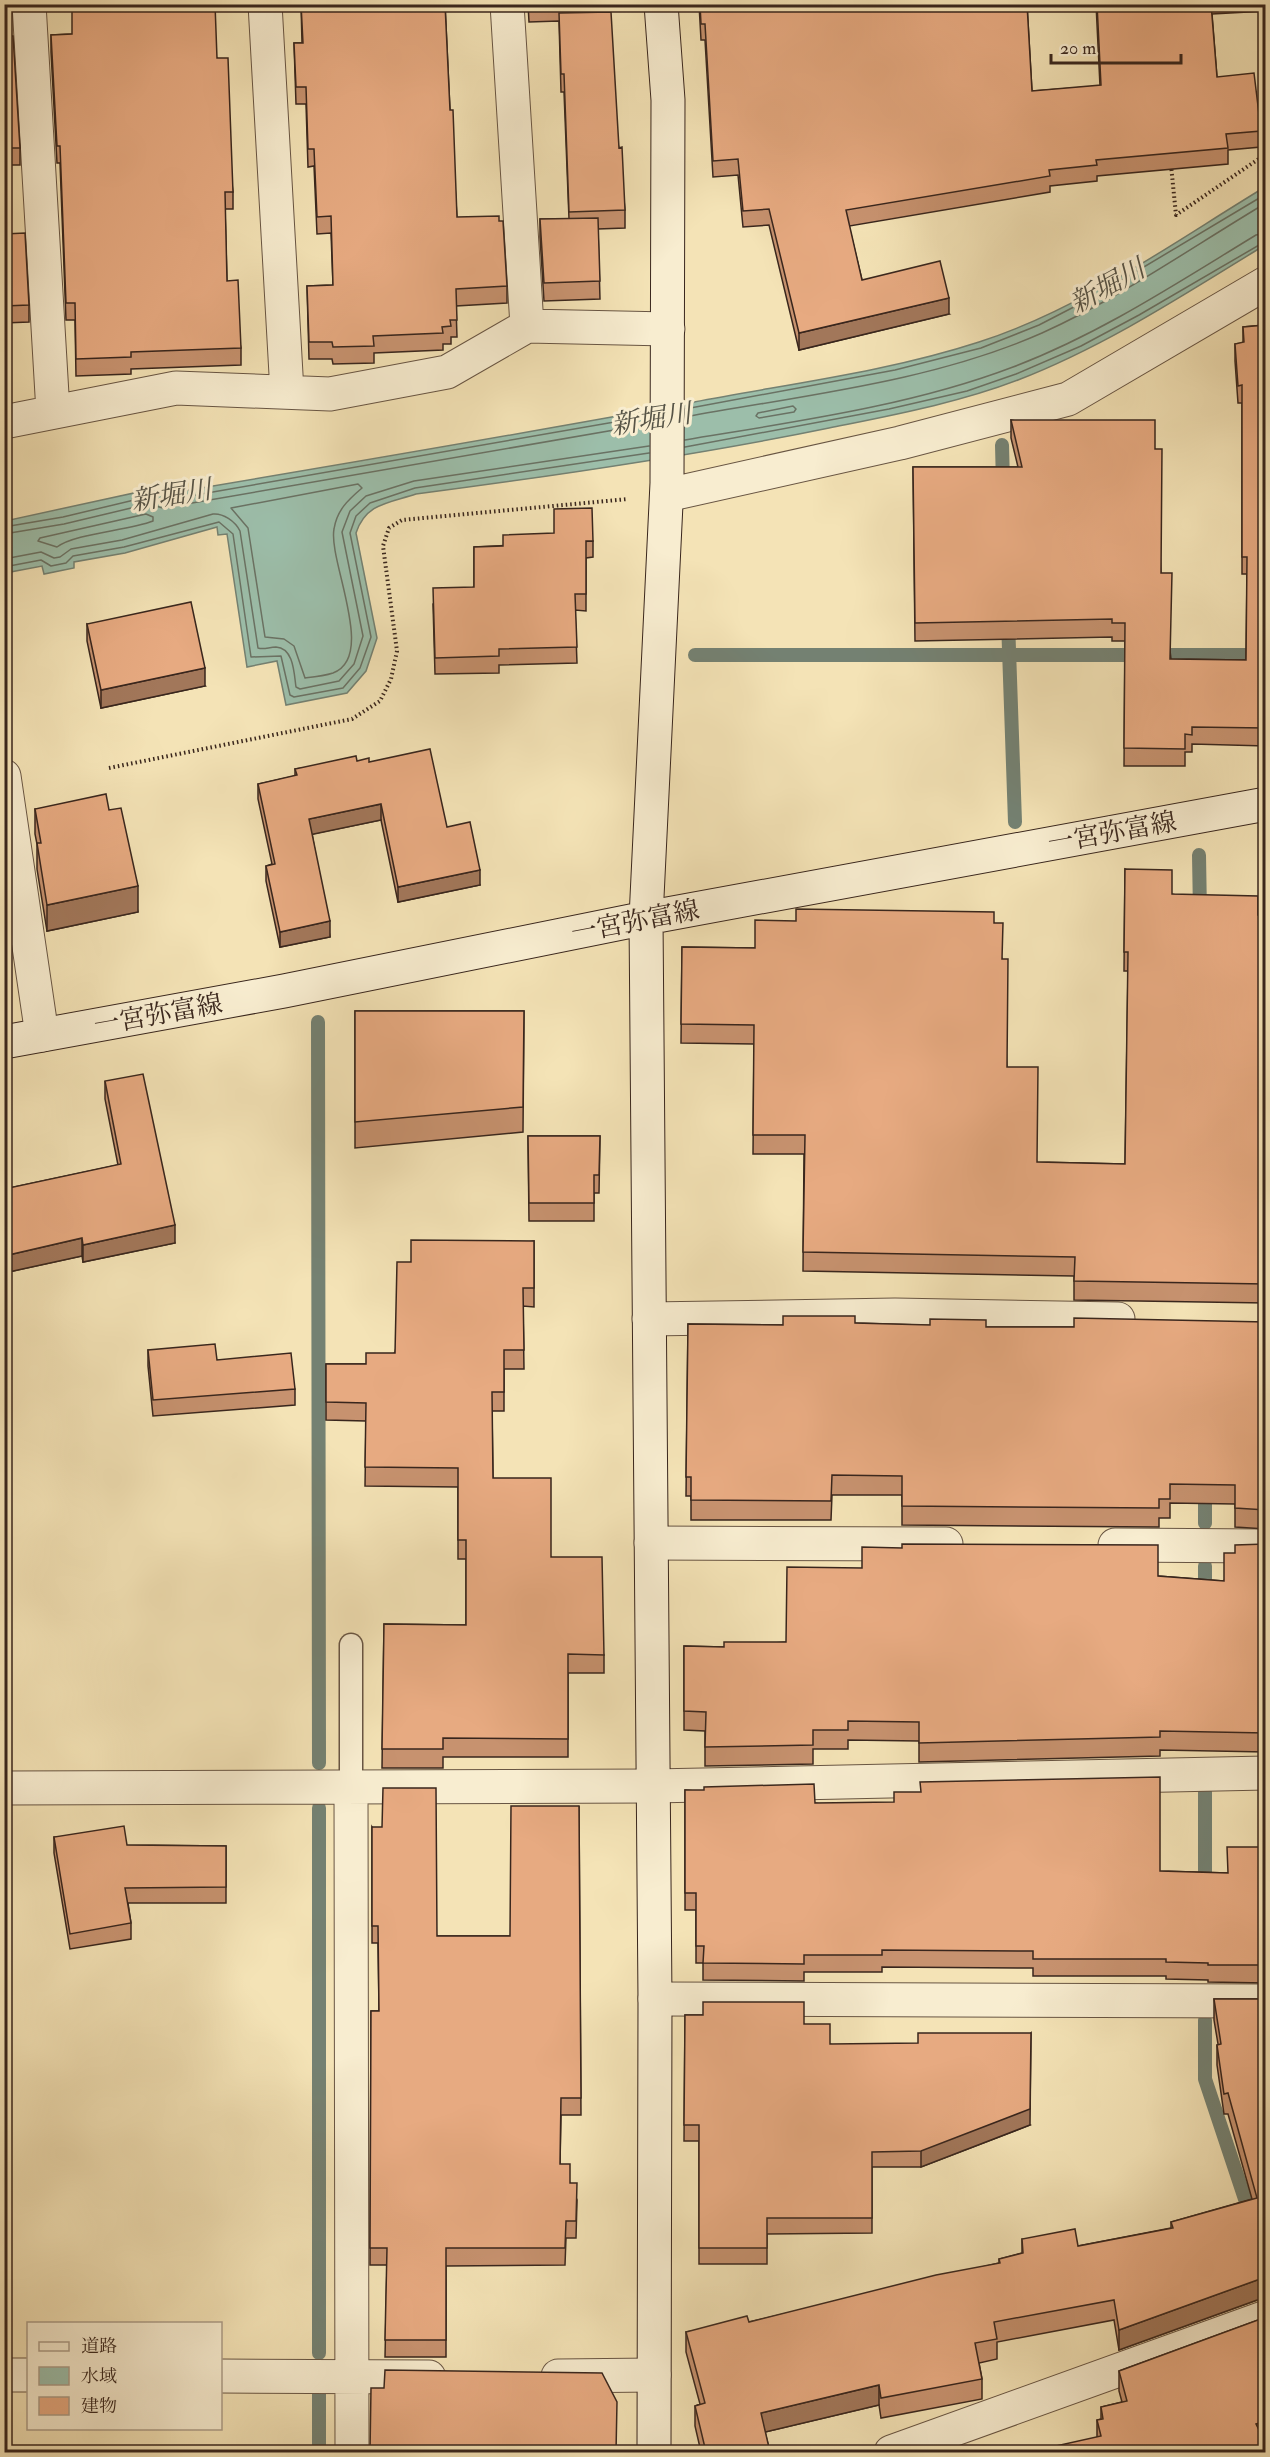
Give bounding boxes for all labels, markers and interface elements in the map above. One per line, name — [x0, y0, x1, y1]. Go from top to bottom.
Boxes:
scale bar — [1051, 27, 1182, 65]
text: 20 m — [1060, 37, 1096, 60]
water label: 新堀川 — [1064, 251, 1153, 321]
water label: 新堀川 — [608, 396, 697, 442]
water label: 新堀川 — [128, 472, 217, 518]
street label: 一宮弥富線 — [1045, 806, 1179, 860]
street label: 一宮弥富線 — [568, 894, 702, 950]
street label: 一宮弥富線 — [91, 988, 225, 1042]
legend — [27, 2322, 222, 2430]
text: 道路 — [81, 2335, 117, 2358]
text: 水域 — [81, 2365, 117, 2388]
text: 建物 — [81, 2395, 117, 2418]

